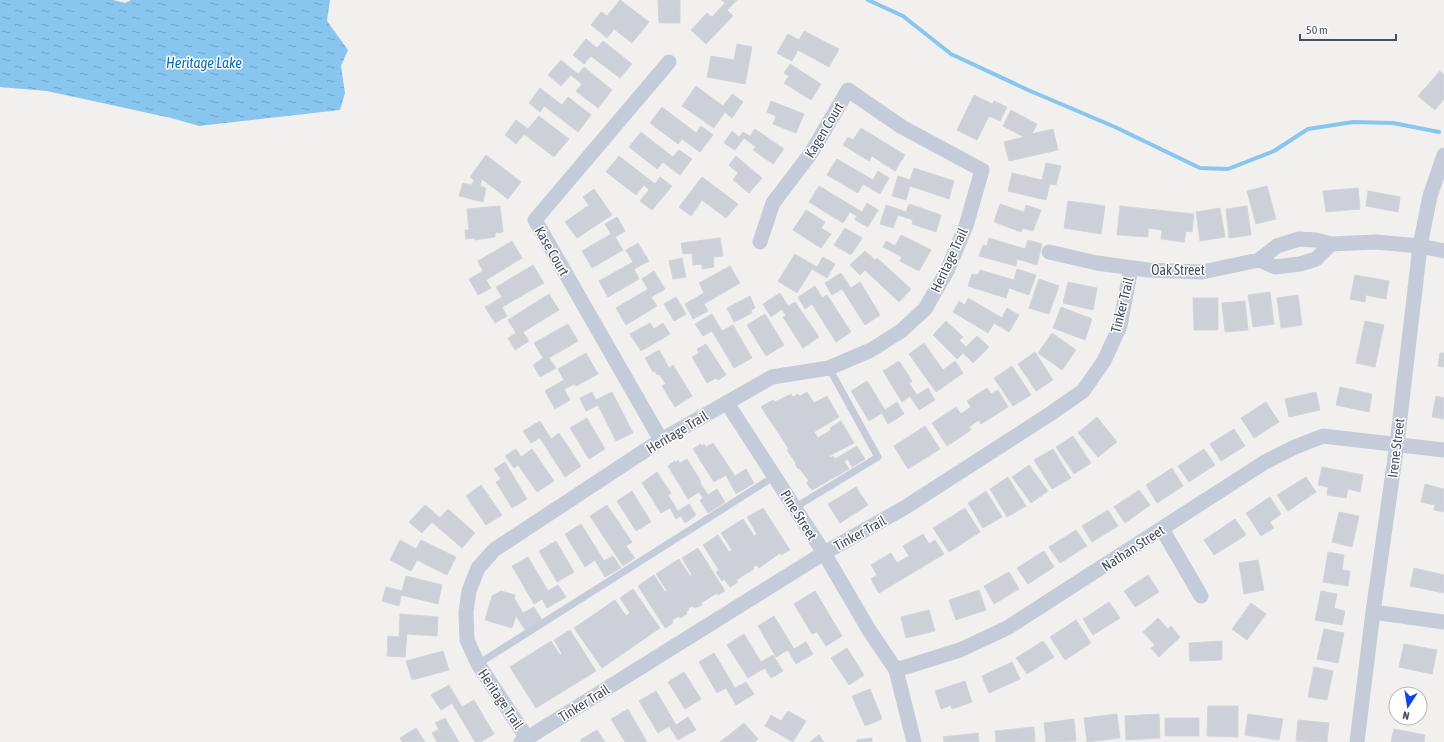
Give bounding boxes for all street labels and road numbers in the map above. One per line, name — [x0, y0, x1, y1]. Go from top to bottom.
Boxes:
street label: Kagen Court — [801, 99, 847, 161]
street label: Kase Court — [532, 224, 572, 278]
street label: Heritage Trail — [927, 225, 971, 295]
street label: Oak Street — [1151, 262, 1205, 278]
street label: Tinker Trail — [1107, 275, 1137, 334]
street label: Heritage Trail — [643, 407, 711, 457]
street label: Irene Street — [1384, 417, 1408, 479]
street label: Pine Street — [777, 487, 821, 543]
street label: Tinker Trail — [831, 512, 889, 554]
street label: Nathan Street — [1099, 522, 1167, 574]
street label: Heritage Trail — [475, 666, 527, 732]
street label: Tinker Trail — [556, 681, 613, 725]

